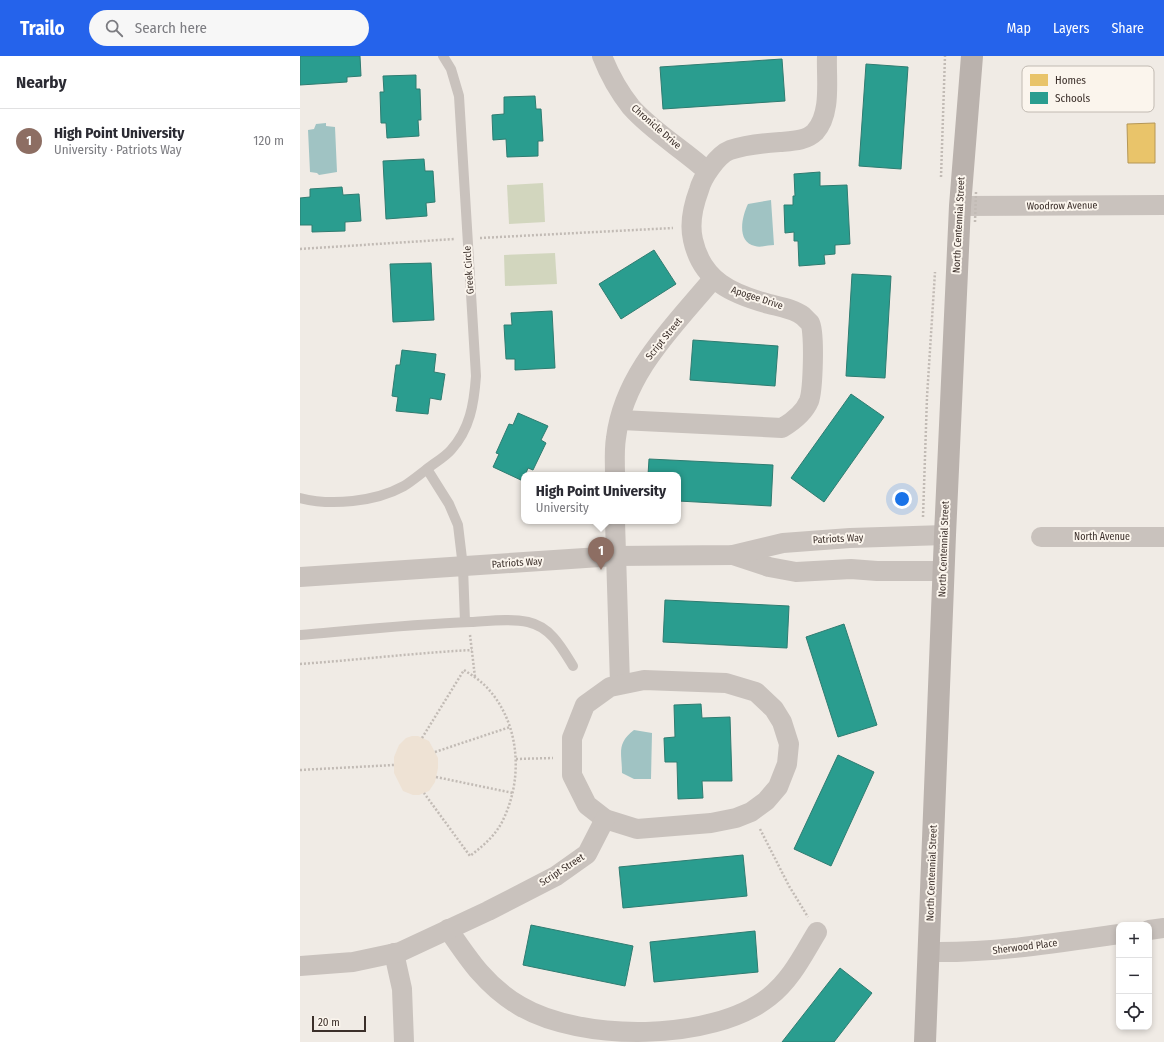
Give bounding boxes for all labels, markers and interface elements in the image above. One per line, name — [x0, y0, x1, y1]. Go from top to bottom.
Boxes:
search box — [89, 10, 369, 46]
text: Trailo — [20, 17, 65, 40]
icon: search — [103, 17, 125, 39]
text: Search here — [135, 19, 207, 37]
text: Map — [1007, 20, 1031, 37]
text: Layers — [1053, 20, 1089, 37]
text: Share — [1111, 20, 1144, 37]
legend — [1022, 66, 1154, 112]
text: Nearby — [16, 72, 67, 93]
text: Homes — [1055, 74, 1086, 87]
text: Schools — [1055, 92, 1090, 105]
street label: Chronicle Drive — [629, 102, 683, 152]
text: High Point University — [54, 124, 184, 142]
text: 1 — [26, 133, 32, 148]
text: 120 m — [253, 133, 284, 148]
text: University · Patriots Way — [54, 142, 182, 157]
street label: North Centennial Street — [950, 176, 968, 273]
street label: Woodrow Avenue — [1027, 199, 1097, 213]
street label: Greek Circle — [461, 245, 477, 295]
street label: Apogee Drive — [730, 284, 784, 312]
street label: Script Street — [643, 315, 685, 363]
popup — [521, 472, 681, 524]
text: High Point University — [536, 482, 666, 500]
your location — [892, 489, 912, 509]
text: University — [536, 500, 589, 515]
street label: North Centennial Street — [936, 500, 952, 597]
street label: North Avenue — [1074, 531, 1130, 543]
street label: Patriots Way — [812, 532, 864, 546]
pin: 1 — [588, 537, 614, 570]
street label: Patriots Way — [491, 555, 543, 571]
street label: North Centennial Street — [924, 824, 940, 921]
street label: Script Street — [537, 851, 587, 889]
map controls — [1116, 922, 1152, 1030]
button: + — [1116, 922, 1152, 958]
street label: Sherwood Place — [992, 937, 1058, 957]
button: − — [1116, 958, 1152, 994]
button: locate — [1116, 994, 1152, 1030]
scale bar — [312, 1014, 366, 1033]
text: 20 m — [318, 1016, 340, 1029]

